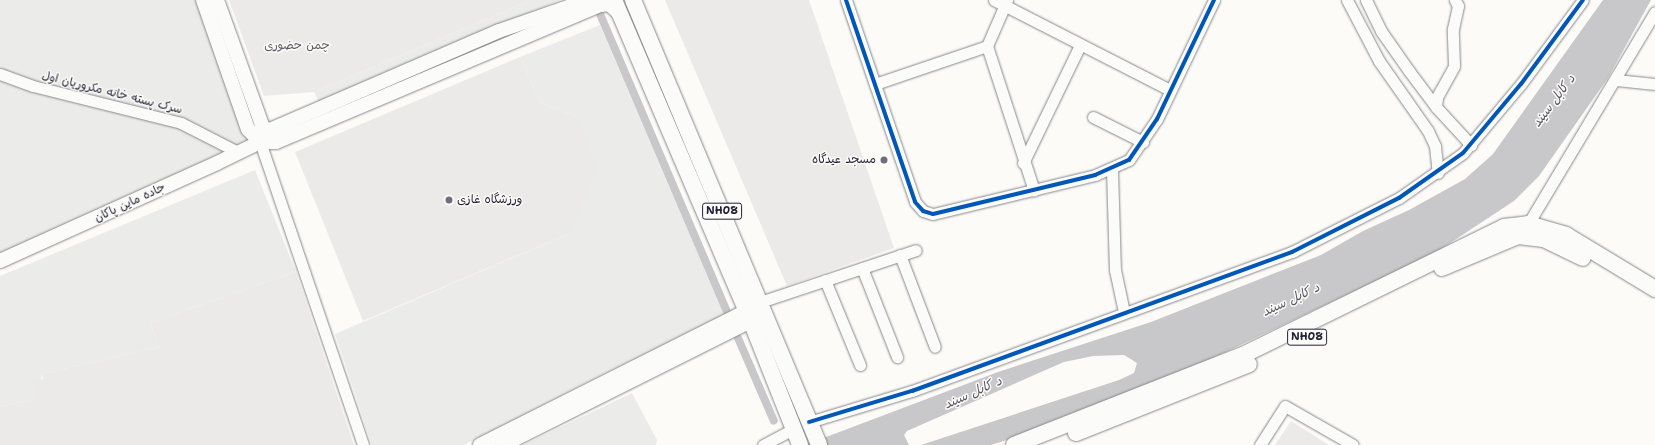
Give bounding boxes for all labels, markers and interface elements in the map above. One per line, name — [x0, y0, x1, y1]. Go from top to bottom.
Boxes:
park label: چمن حضوری — [264, 39, 330, 53]
street label: سرک پسته خانه مکروریان اول — [40, 69, 184, 117]
water label: د کابل سيند — [1529, 72, 1579, 130]
place label: مسجد عیدگاه — [812, 153, 876, 167]
marker: مسجد عیدگاه — [879, 155, 889, 165]
street label: جاده ماین پاکان — [92, 180, 168, 226]
place label: ورزشگاه غازی — [457, 193, 522, 207]
marker: ورزشگاه غازی — [444, 195, 454, 205]
road number: NH08 — [702, 202, 742, 220]
water label: د کابل سيند — [1260, 280, 1322, 320]
road number: NH08 — [1287, 328, 1327, 346]
water label: د کابل سيند — [942, 373, 1004, 413]

